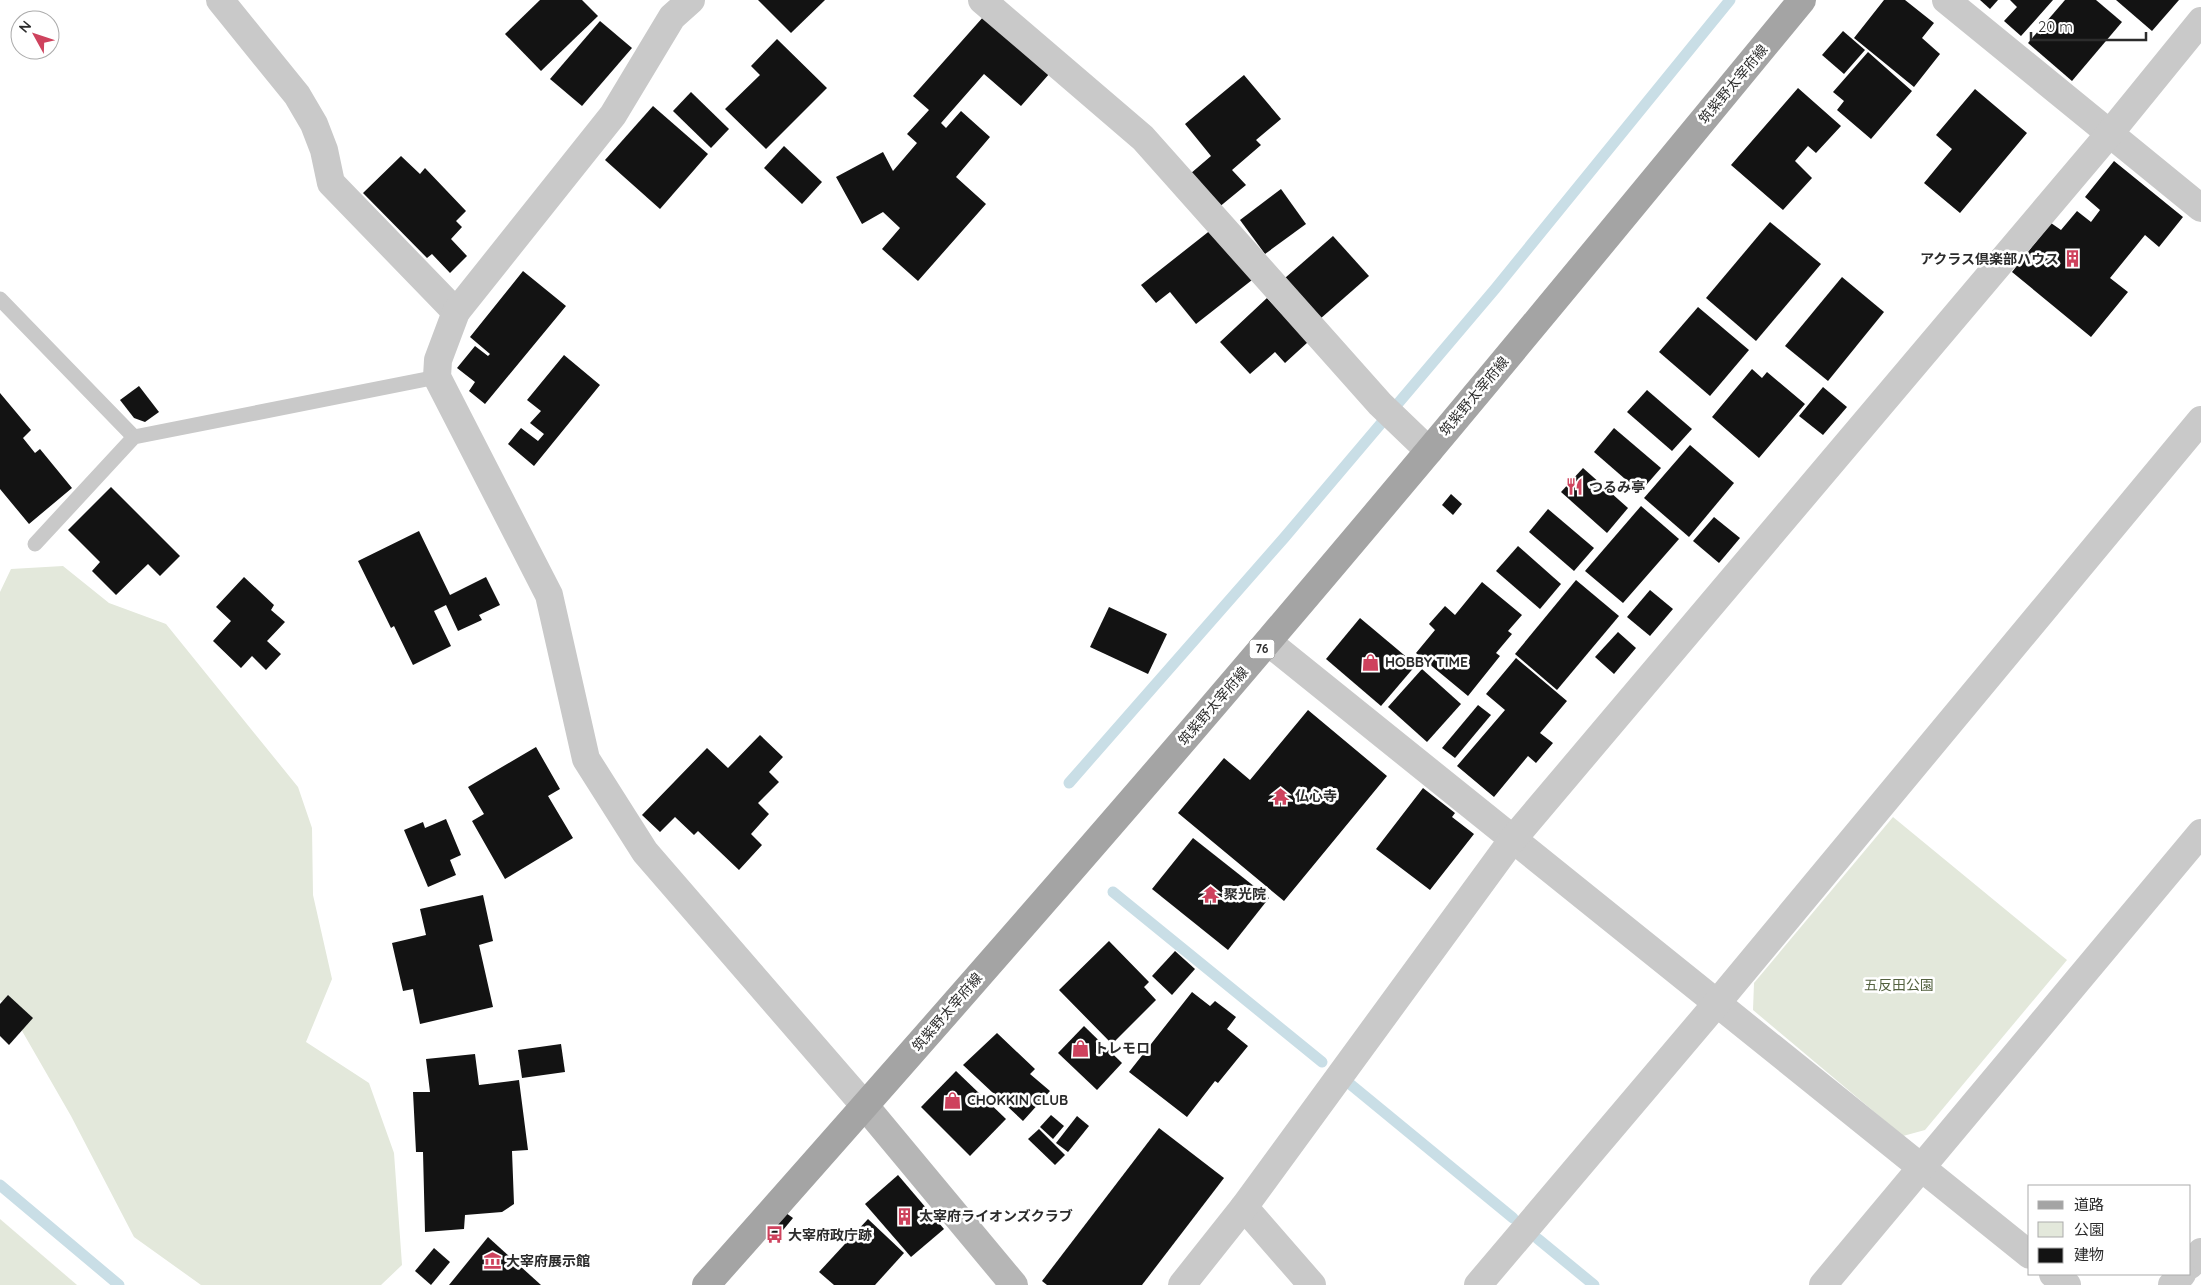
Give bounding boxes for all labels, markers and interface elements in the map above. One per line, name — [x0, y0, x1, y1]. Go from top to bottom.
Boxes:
north arrow — [10, 10, 60, 60]
scale bar — [2031, 10, 2146, 42]
text: N — [15, 17, 35, 36]
text: 20 m — [2038, 17, 2073, 36]
street label: 筑紫野太宰府線 — [1695, 41, 1771, 127]
building icon: アクラス倶楽部ハウス — [2063, 249, 2083, 269]
place label: アクラス倶楽部ハウス — [1920, 250, 2059, 268]
street label: 筑紫野太宰府線 — [1436, 353, 1512, 439]
restaurant icon: つるみ亭 — [1565, 477, 1585, 497]
place label: つるみ亭 — [1589, 478, 1645, 496]
road number: 76 — [1250, 640, 1274, 659]
shop icon: HOBBY TIME — [1361, 652, 1381, 672]
place label: HOBBY TIME — [1385, 653, 1468, 671]
street label: 筑紫野太宰府線 — [1174, 663, 1252, 749]
temple icon: 仏心寺 — [1271, 786, 1291, 806]
place label: 仏心寺 — [1295, 787, 1337, 805]
temple icon: 聚光院 — [1200, 884, 1220, 904]
place label: 聚光院 — [1224, 885, 1266, 903]
street label: 筑紫野太宰府線 — [908, 969, 986, 1055]
park label: 五反田公園 — [1864, 976, 1934, 994]
shop icon: トレモロ — [1070, 1038, 1090, 1058]
place label: トレモロ — [1094, 1039, 1150, 1057]
shop icon: CHOKKIN CLUB — [943, 1090, 963, 1110]
place label: CHOKKIN CLUB — [967, 1091, 1068, 1109]
legend — [2028, 1185, 2191, 1275]
text: 道路 — [2074, 1195, 2104, 1214]
building icon: 太宰府ライオンズクラブ — [895, 1206, 915, 1226]
place label: 太宰府ライオンズクラブ — [919, 1207, 1073, 1225]
text: 公園 — [2074, 1220, 2104, 1239]
bus stop icon: 大宰府政庁跡 — [764, 1225, 784, 1245]
place label: 大宰府政庁跡 — [788, 1226, 872, 1244]
text: 建物 — [2074, 1245, 2104, 1264]
museum icon: 大宰府展示館 — [482, 1251, 502, 1271]
place label: 大宰府展示館 — [506, 1252, 590, 1270]

